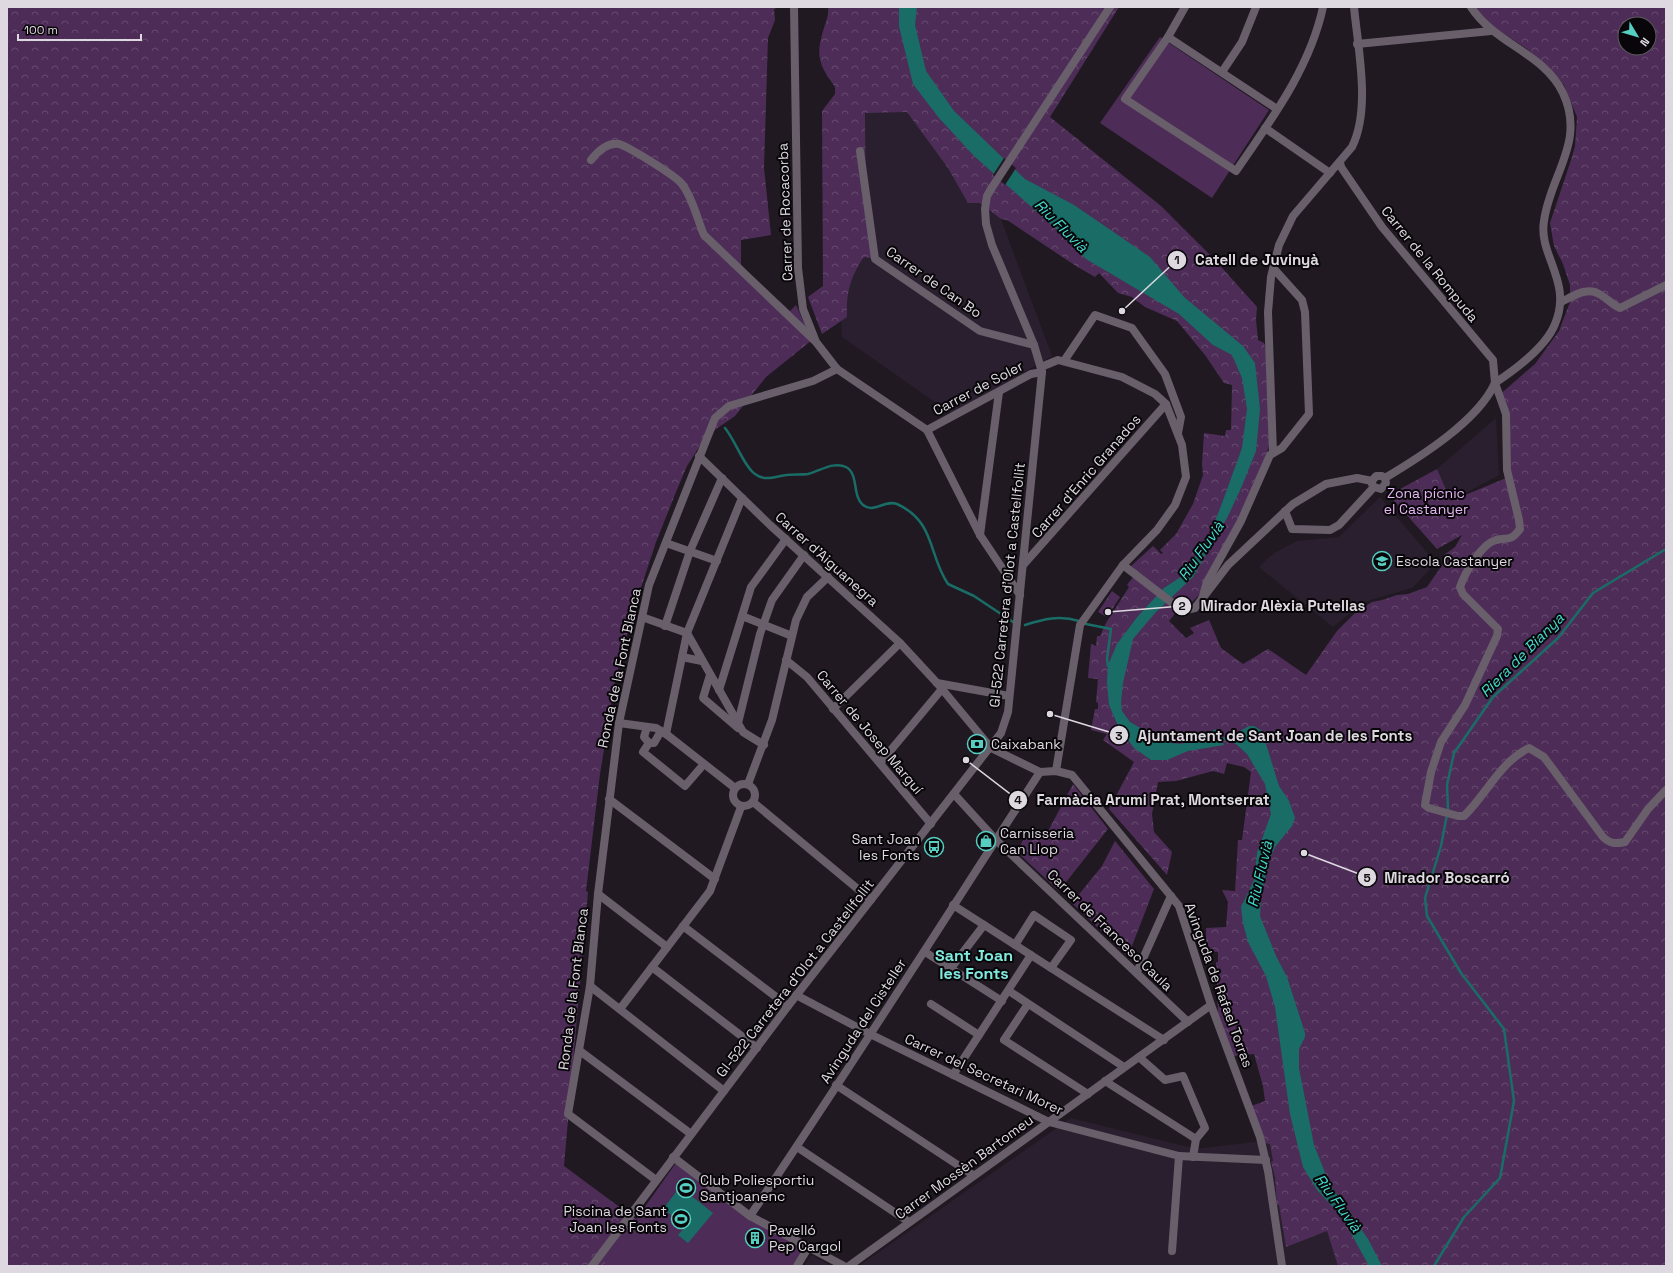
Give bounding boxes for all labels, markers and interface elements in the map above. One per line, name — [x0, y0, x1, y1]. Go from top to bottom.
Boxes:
scale bar — [18, 16, 141, 42]
north arrow — [1617, 16, 1657, 56]
text: 100 m — [24, 22, 58, 38]
text: N — [1637, 35, 1653, 49]
street label: Carrer de Rocacorba — [774, 142, 796, 282]
water label: Riu Fluvià — [1031, 195, 1092, 256]
street label: Carrer de la Rompuda — [1377, 202, 1483, 326]
street label: Carrer de Can Bo — [883, 242, 985, 322]
callout: Catell de Juvinyà — [1167, 246, 1327, 273]
text: Catell de Juvinyà — [1195, 250, 1319, 269]
text: 1 — [1174, 252, 1180, 268]
street label: Carrer de Soler — [930, 357, 1026, 419]
street label: Carrer d'Enric Granados — [1027, 410, 1145, 542]
street label: GI-522 Carretera d'Olot a Castellfollit — [985, 462, 1029, 708]
park label: Zona pícnic el Castanyer — [1384, 484, 1468, 518]
street label: Carrer d'Aiguanegra — [772, 508, 882, 610]
water label: Riu Fluvià — [1173, 517, 1228, 584]
school or university icon: Escola Castanyer — [1371, 550, 1393, 572]
place label: Escola Castanyer — [1396, 552, 1513, 570]
street label: Ronda de la Font Blanca — [593, 586, 645, 750]
callout: Mirador Alèxia Putellas — [1172, 593, 1373, 620]
text: Mirador Alèxia Putellas — [1201, 596, 1366, 615]
text: 2 — [1178, 598, 1186, 614]
water label: Riera de Bianya — [1476, 608, 1568, 701]
street label: Carrer de Josep Marguí — [813, 666, 928, 798]
callout: Ajuntament de Sant Joan de les Fonts — [1109, 722, 1420, 749]
text: Ajuntament de Sant Joan de les Fonts — [1138, 726, 1412, 745]
text: 3 — [1115, 728, 1123, 744]
bank icon: Caixabank — [966, 733, 988, 755]
place label: Caixabank — [991, 735, 1061, 753]
callout: Farmàcia Arumi Prat, Montserrat — [1008, 786, 1277, 813]
text: Farmàcia Arumi Prat, Montserrat — [1036, 790, 1270, 809]
text: 4 — [1014, 792, 1022, 808]
place label: Carnisseria Can Llop — [1000, 824, 1074, 858]
place label: Sant Joan les Fonts — [852, 830, 920, 864]
shop icon: Carnisseria Can Llop — [975, 830, 997, 852]
bus stop icon: Sant Joan les Fonts — [923, 836, 945, 858]
water label: Riu Fluvià — [1243, 838, 1276, 909]
callout: Mirador Boscarró — [1357, 864, 1518, 891]
street label: Carrer de Francesc Caula — [1043, 865, 1177, 995]
text: Mirador Boscarró — [1384, 868, 1510, 887]
text: 5 — [1363, 870, 1371, 886]
street label: GI-522 Carretera d'Olot a Castellfollit — [712, 875, 878, 1081]
street label: Avinguda de Rafael Torras — [1181, 900, 1257, 1070]
street label: Ronda de la Font Blanca — [554, 907, 592, 1071]
district label: Sant Joan les Fonts — [935, 945, 1013, 984]
street label: Avinguda del Cisteller — [816, 955, 910, 1087]
street label: Carrer del Secretari Morer — [902, 1029, 1066, 1119]
street label: Carrer Mossèn Bartomeu — [891, 1111, 1037, 1223]
water label: Riu Fluvià — [1311, 1170, 1366, 1236]
place label: Club Poliesportiu Santjoanenc — [700, 1171, 814, 1205]
sports icon: Club Poliesportiu Santjoanenc — [675, 1177, 697, 1199]
place label: Piscina de Sant Joan les Fonts — [563, 1202, 667, 1236]
sports icon: Piscina de Sant Joan les Fonts — [670, 1208, 692, 1230]
place label: Pavelló Pep Cargol — [769, 1221, 841, 1255]
building icon: Pavelló Pep Cargol — [744, 1227, 766, 1249]

